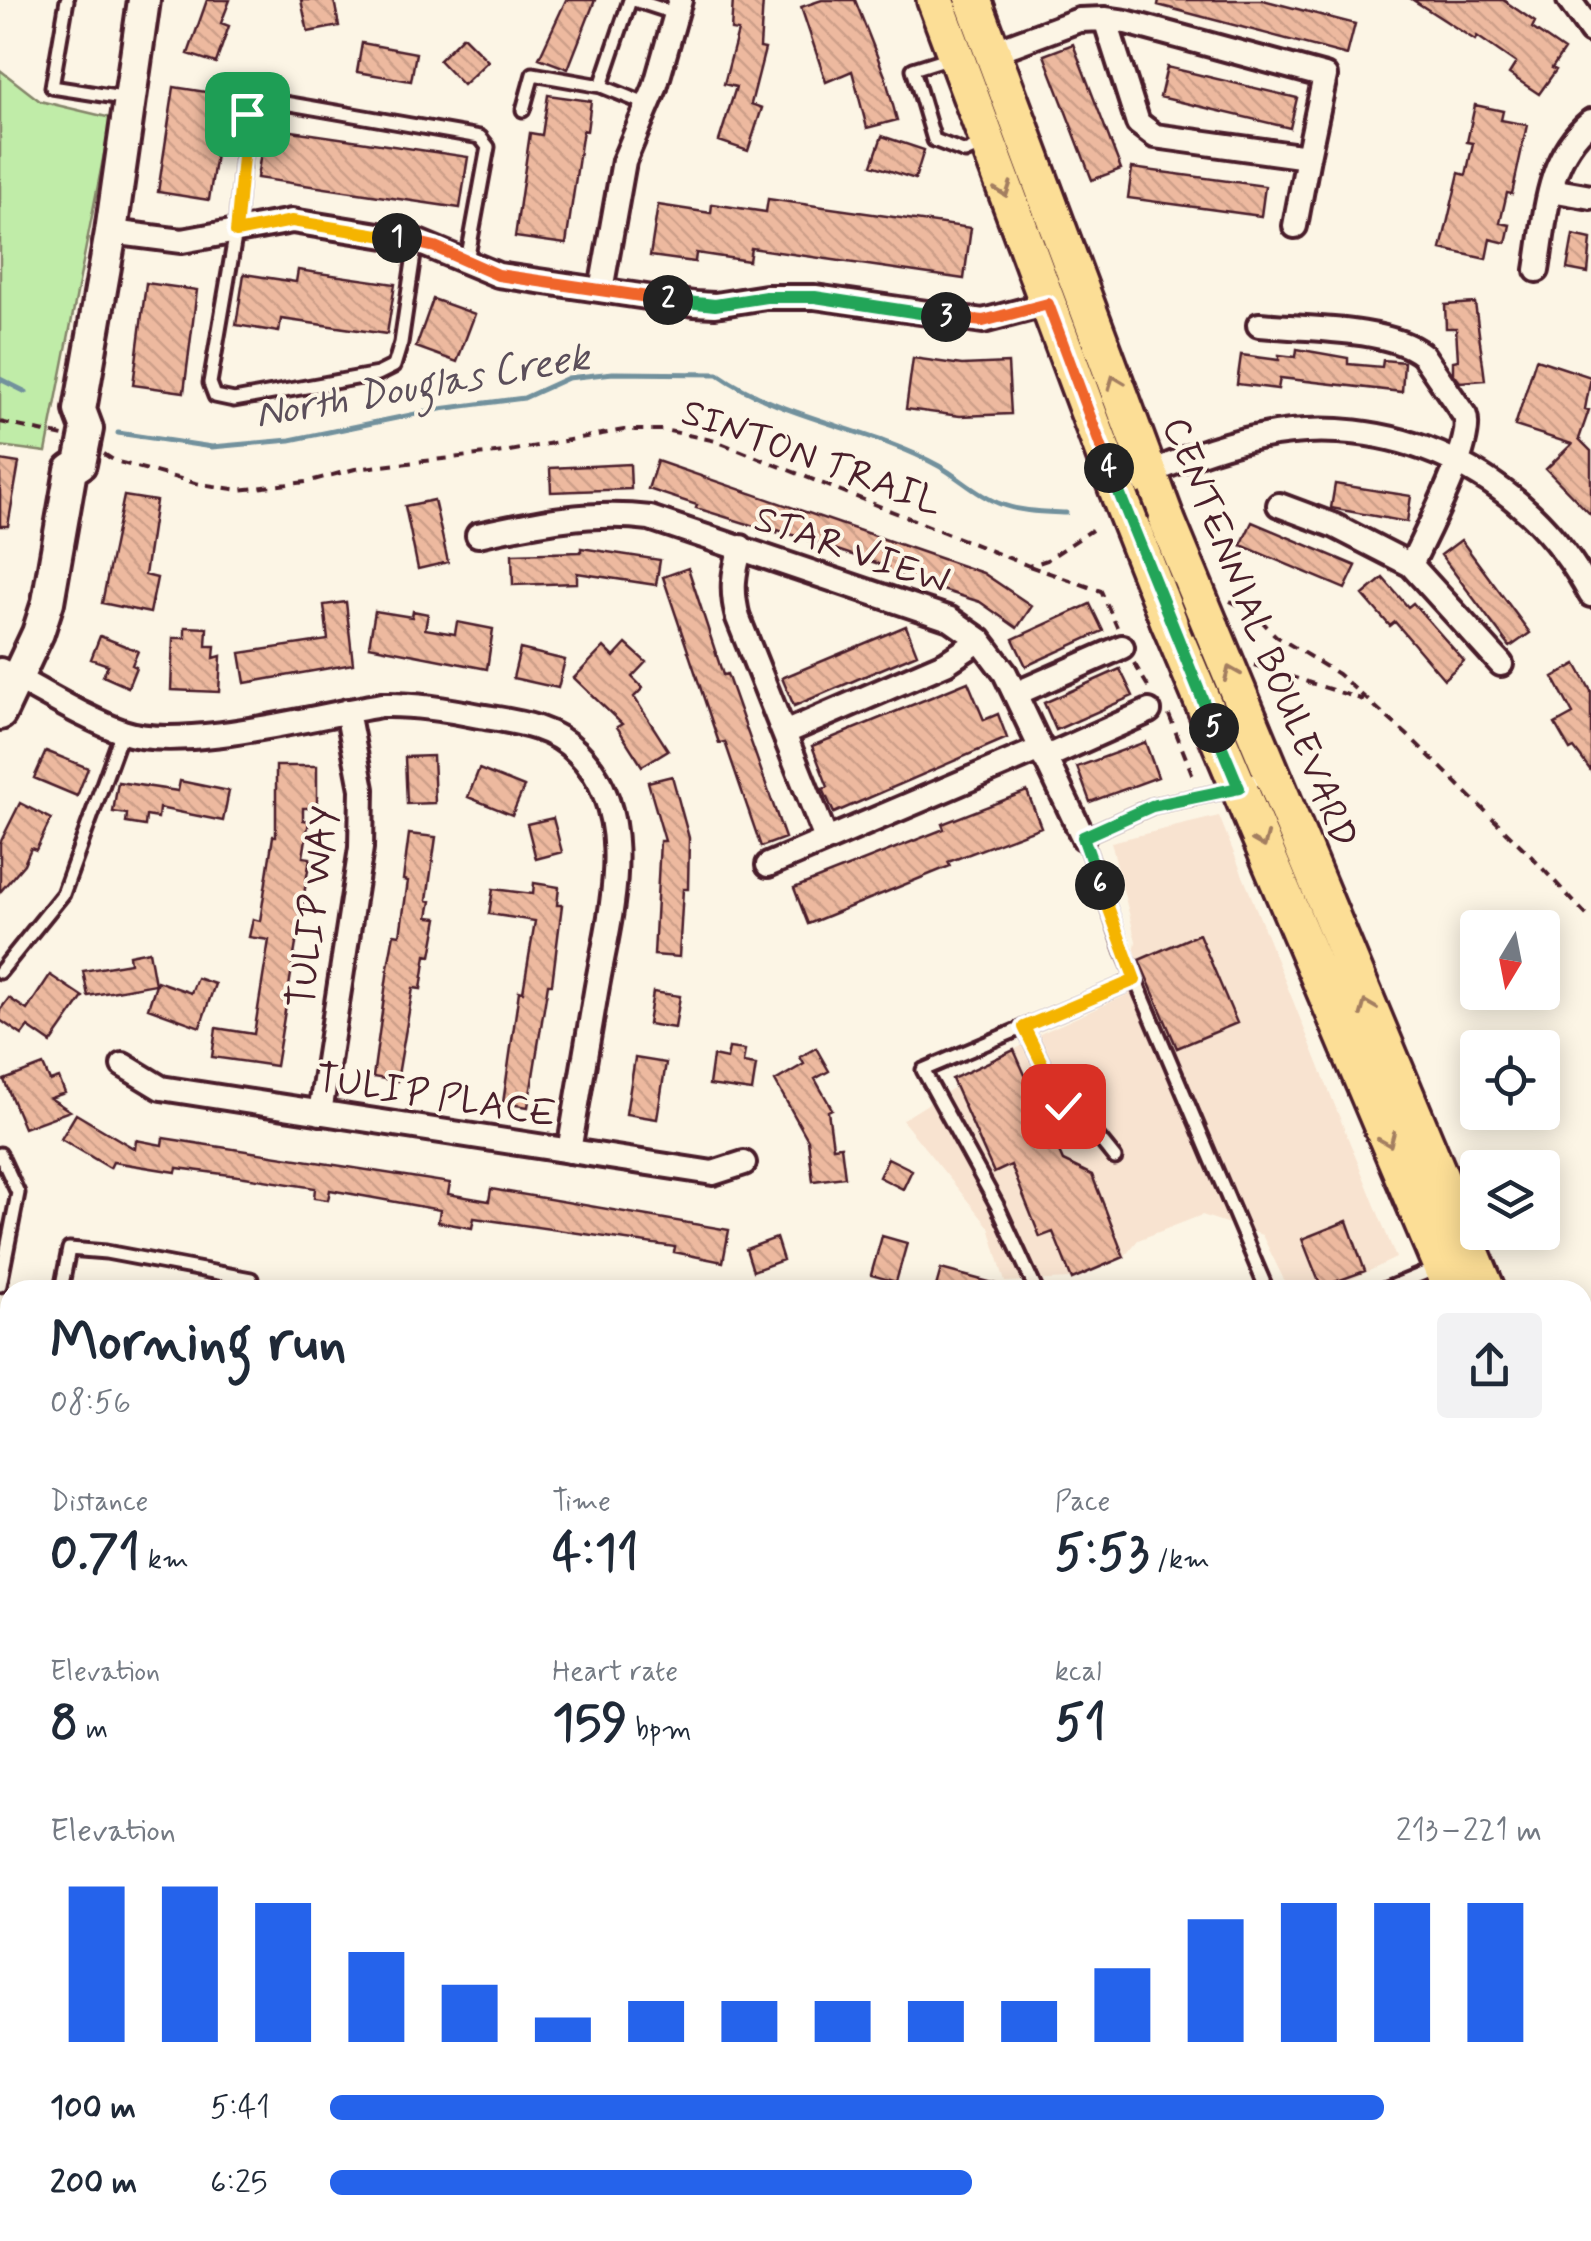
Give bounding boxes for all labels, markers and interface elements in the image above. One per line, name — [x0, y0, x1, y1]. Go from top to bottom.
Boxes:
pin — [205, 72, 290, 157]
icon: arrive — [220, 87, 275, 142]
one-way arrow — [992, 181, 1013, 198]
pin: 1 — [372, 213, 422, 263]
text: 1 — [391, 219, 403, 256]
pin: 2 — [643, 275, 693, 325]
text: 2 — [661, 281, 675, 318]
pin: 3 — [921, 292, 971, 342]
text: 3 — [940, 298, 952, 335]
water label: North Douglas Creek — [251, 331, 597, 446]
one-way arrow — [1106, 374, 1127, 391]
street label: SINTON TRAIL — [674, 389, 948, 528]
street label: CENTENNIAL BOULEVARD — [1150, 410, 1368, 855]
pin: 4 — [1084, 443, 1134, 493]
text: 4 — [1101, 449, 1117, 486]
street label: STAR VIEW — [747, 495, 955, 608]
one-way arrow — [1223, 665, 1243, 683]
pin: 5 — [1189, 703, 1239, 753]
text: 5 — [1206, 709, 1222, 746]
street label: TULIP WAY — [278, 804, 351, 1011]
one-way arrow — [1250, 831, 1270, 849]
pin: 6 — [1075, 860, 1125, 910]
text: 6 — [1093, 866, 1107, 903]
north arrow — [1460, 910, 1560, 1010]
map controls — [1460, 910, 1560, 1250]
one-way arrow — [1358, 999, 1378, 1017]
button: locate — [1460, 1030, 1560, 1130]
street label: TULIP PLACE — [312, 1054, 559, 1141]
pin — [1021, 1064, 1106, 1149]
icon: check — [1036, 1079, 1091, 1134]
one-way arrow — [1377, 1130, 1397, 1148]
button: layers — [1460, 1150, 1560, 1250]
text: Morning run — [50, 1308, 347, 1380]
button: share — [1437, 1313, 1542, 1418]
text: 08:56 — [50, 1382, 131, 1424]
text: Distance — [50, 1484, 148, 1521]
text: Time — [552, 1484, 611, 1521]
text: Pace — [1055, 1484, 1110, 1521]
text: 0.71 — [50, 1521, 140, 1587]
text: 4:11 — [552, 1521, 639, 1587]
text: 5:53 — [1055, 1521, 1149, 1587]
text: km — [140, 1542, 189, 1579]
text: /km — [1149, 1542, 1210, 1579]
text: Elevation — [50, 1654, 160, 1691]
text: Heart rate — [552, 1654, 678, 1691]
text: kcal — [1055, 1654, 1102, 1691]
text: 8 — [50, 1691, 78, 1757]
text: 159 — [552, 1691, 628, 1757]
text: 51 — [1055, 1691, 1106, 1757]
text: m — [78, 1712, 108, 1749]
text: bpm — [628, 1712, 692, 1749]
text: Elevation — [50, 1810, 176, 1852]
text: 213–221 m — [1396, 1810, 1542, 1852]
text: 100 m — [50, 2087, 136, 2129]
text: 5:41 — [210, 2087, 270, 2129]
text: 200 m — [50, 2162, 137, 2204]
text: 6:25 — [210, 2162, 268, 2204]

